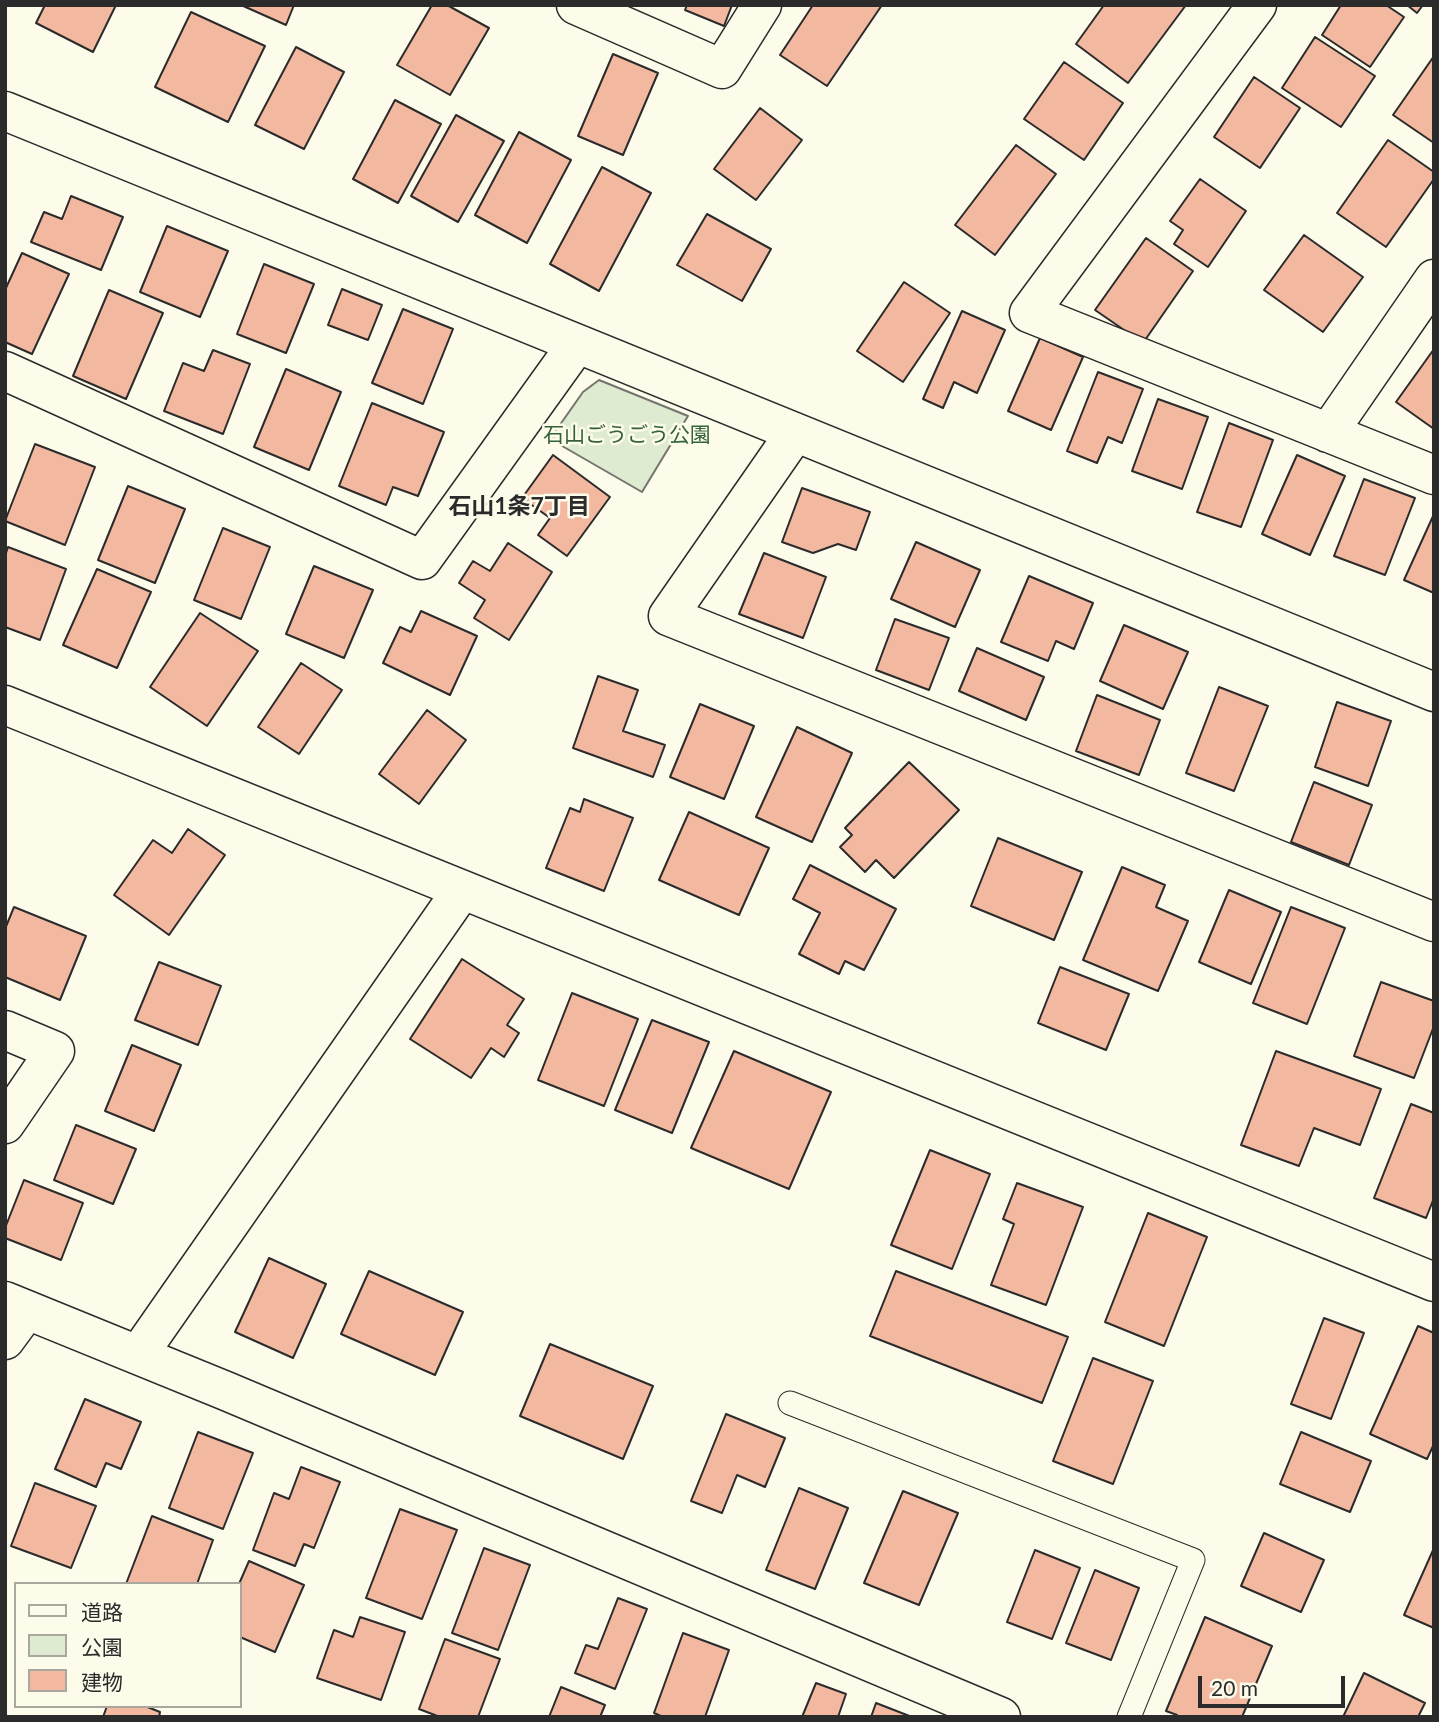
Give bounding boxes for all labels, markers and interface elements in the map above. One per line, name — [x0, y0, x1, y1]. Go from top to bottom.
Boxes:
park label: 石山ごうごう公園 — [543, 422, 711, 448]
district label: 石山1条7丁目 — [448, 493, 590, 521]
legend — [14, 1582, 242, 1708]
text: 道路 — [81, 1599, 123, 1624]
text: 公園 — [81, 1634, 123, 1659]
scale bar — [1201, 1662, 1348, 1706]
text: 建物 — [81, 1669, 123, 1694]
text: 20 m — [1211, 1675, 1258, 1700]

